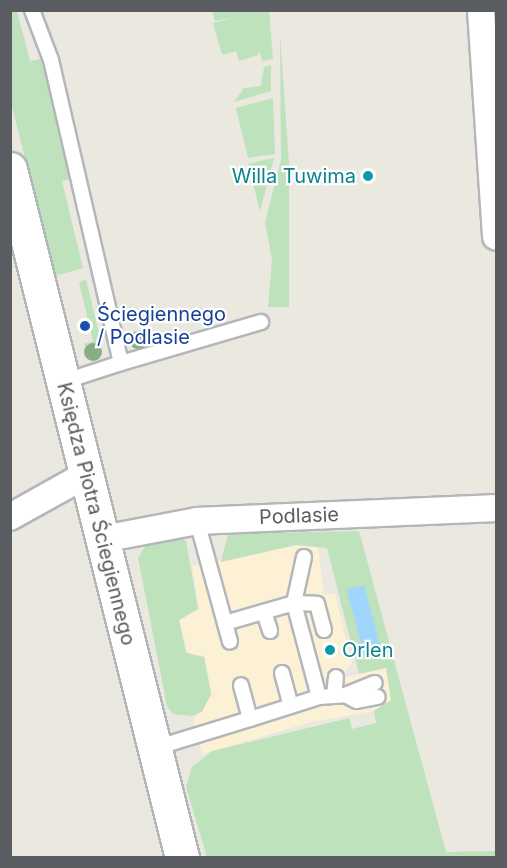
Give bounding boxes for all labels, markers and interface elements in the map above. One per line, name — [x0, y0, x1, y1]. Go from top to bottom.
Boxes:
place label: Willa Tuwima — [232, 164, 356, 188]
marker: Willa Tuwima — [361, 169, 375, 183]
place label: Ściegiennego / Podlasie — [97, 302, 226, 349]
marker: Ściegiennego / Podlasie — [78, 319, 92, 333]
street label: Księdza Piotra Ściegiennego — [52, 380, 140, 648]
street label: Podlasie — [259, 503, 339, 529]
place label: Orlen — [342, 638, 393, 662]
marker: Orlen — [323, 643, 337, 657]

